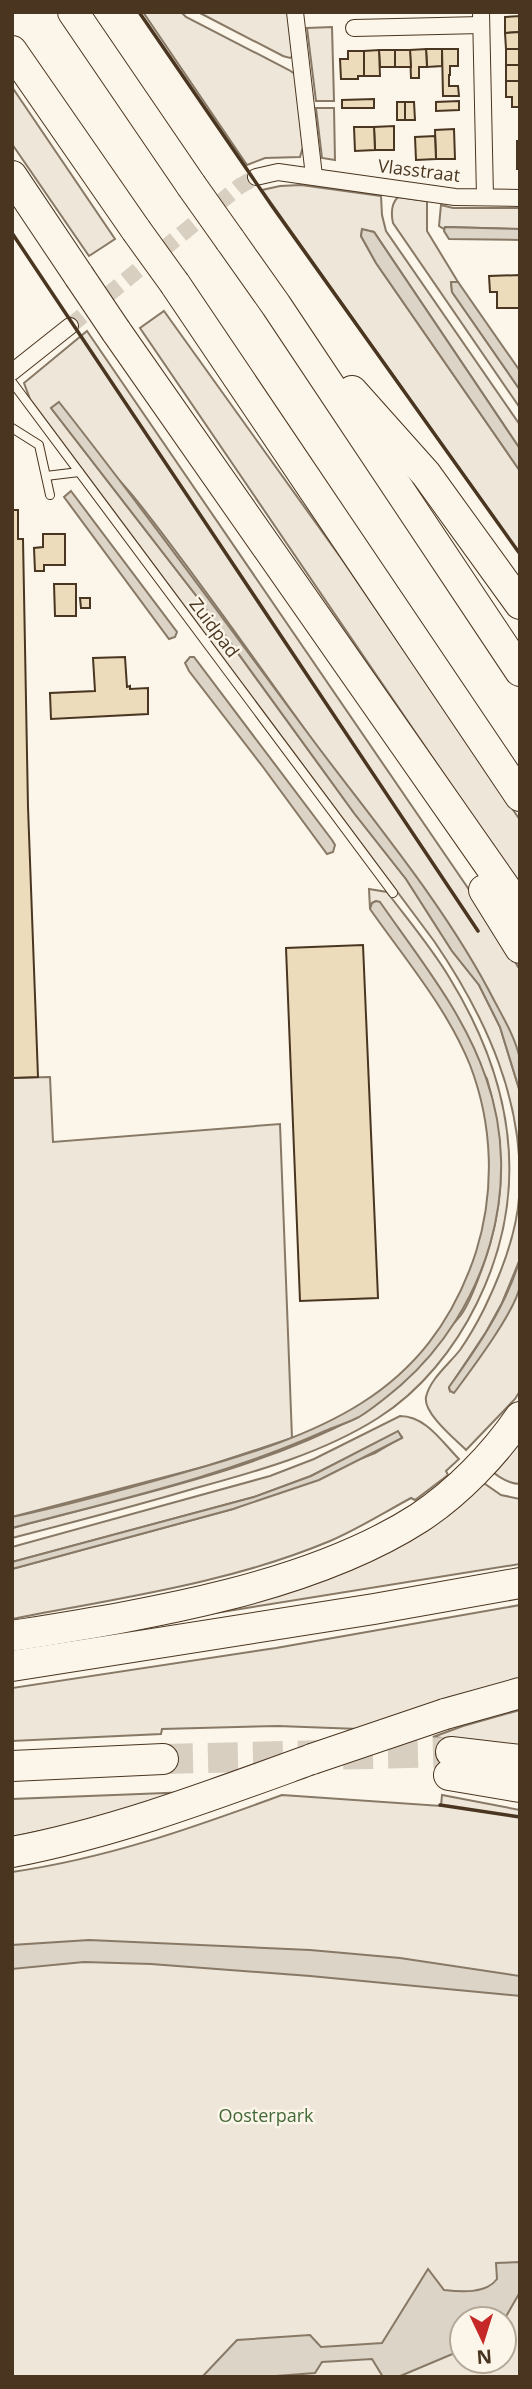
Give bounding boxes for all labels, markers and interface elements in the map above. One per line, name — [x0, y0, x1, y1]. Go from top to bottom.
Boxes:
street label: Vlasstraat — [377, 153, 462, 187]
street label: Zuidpad — [184, 593, 245, 662]
park label: Oosterpark — [218, 2103, 314, 2127]
north arrow — [448, 2305, 518, 2375]
text: N — [476, 2343, 493, 2370]

